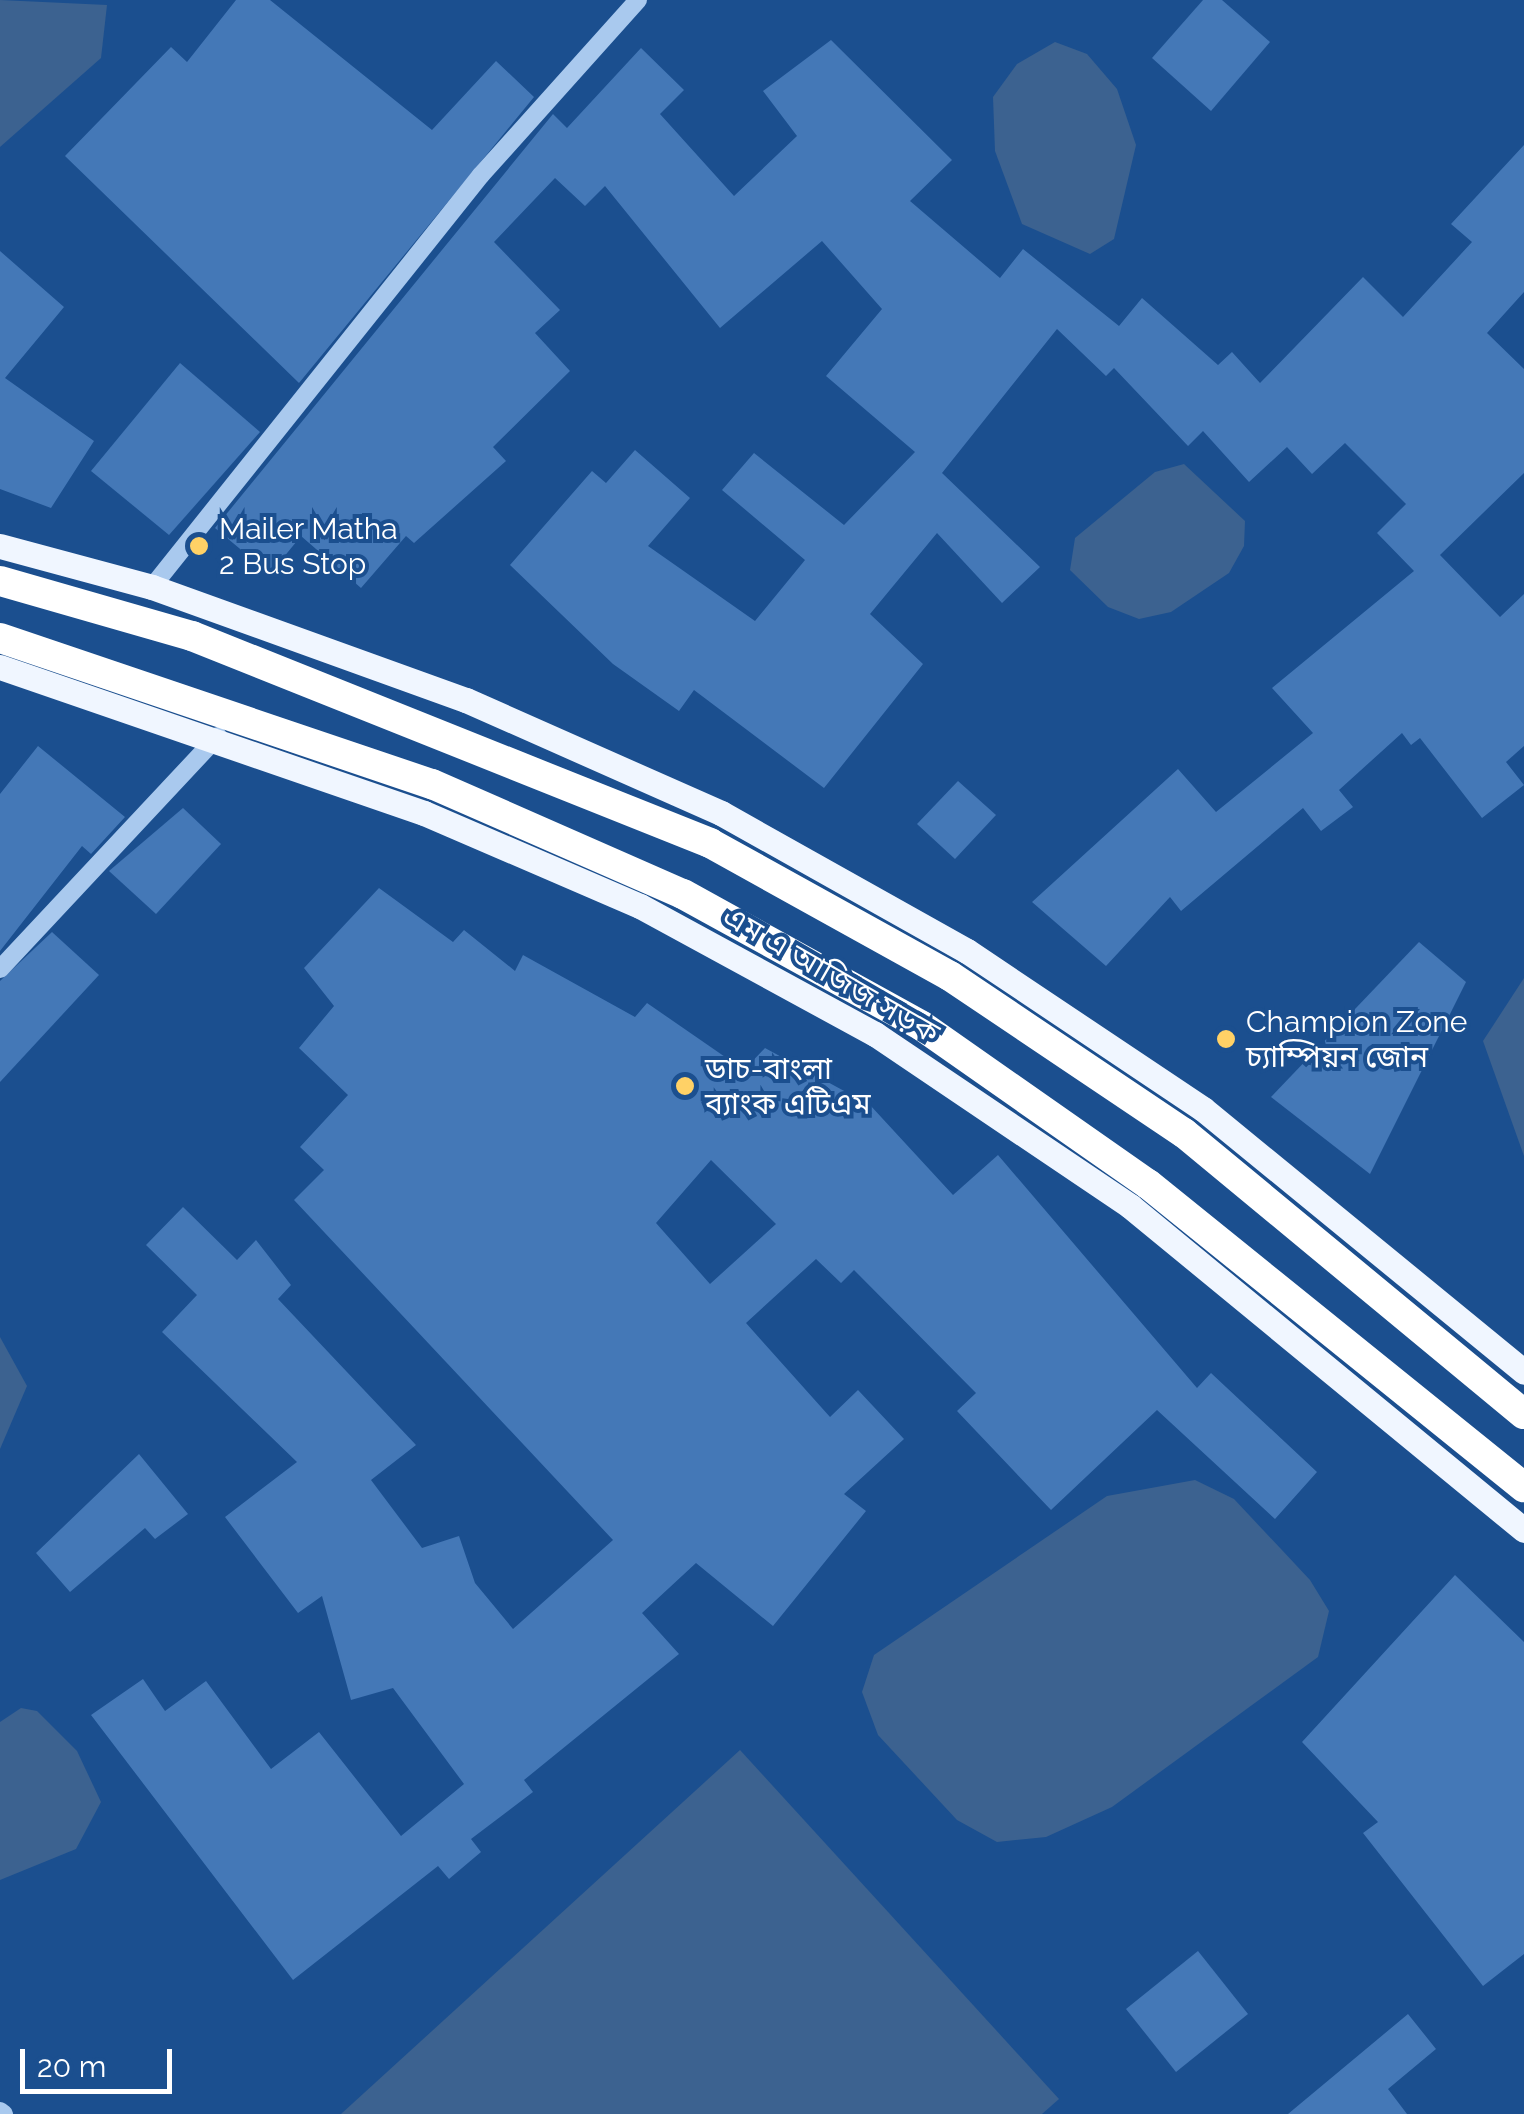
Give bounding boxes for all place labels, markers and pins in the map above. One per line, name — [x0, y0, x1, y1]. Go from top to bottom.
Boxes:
place label: Mailer Matha 2 Bus Stop — [219, 511, 398, 582]
marker: Mailer Matha 2 Bus Stop — [188, 535, 210, 557]
place label: Champion Zone চ্যাম্পিয়ন জোন — [1246, 1004, 1467, 1074]
marker: Champion Zone চ্যাম্পিয়ন জোন — [1215, 1028, 1237, 1050]
place label: ডাচ-বাংলা ব্যাংক এটিএম — [705, 1051, 871, 1122]
marker: ডাচ-বাংলা ব্যাংক এটিএম — [674, 1075, 696, 1097]

